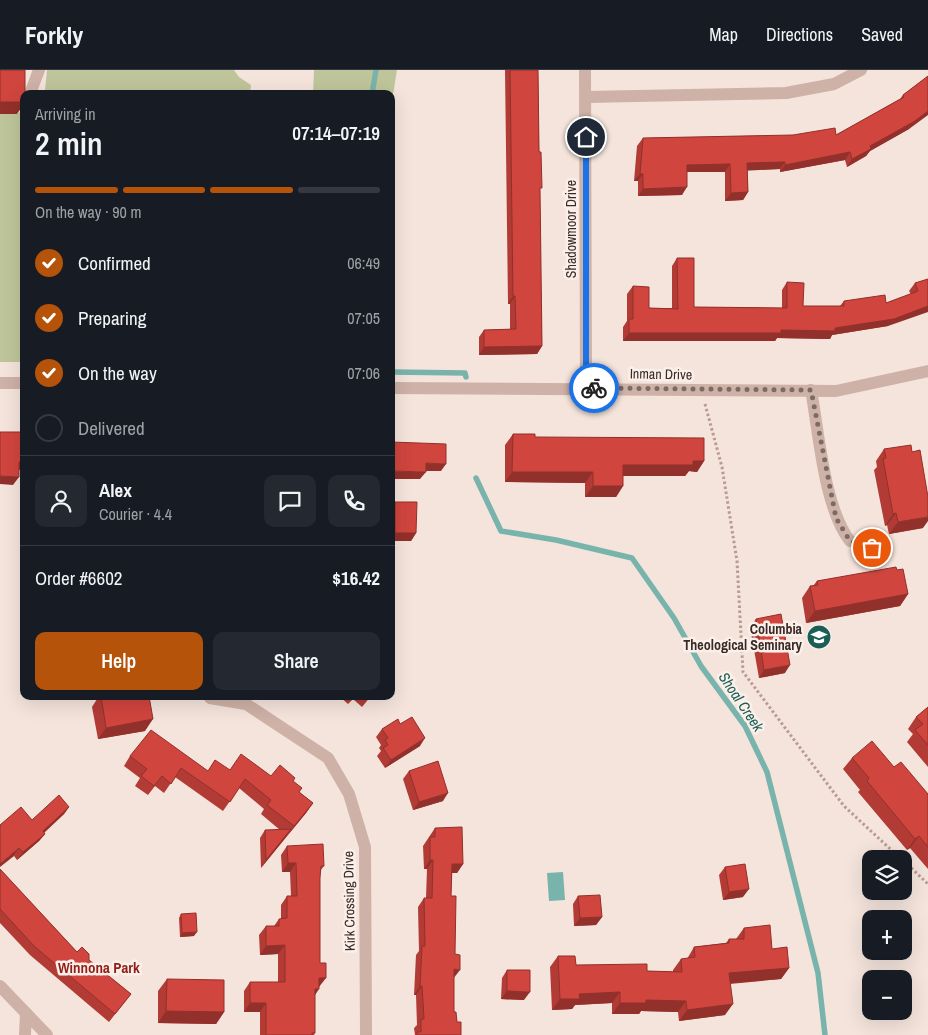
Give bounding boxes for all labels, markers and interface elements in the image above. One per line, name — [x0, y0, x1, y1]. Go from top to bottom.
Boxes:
text: Forkly — [25, 19, 83, 51]
text: Map — [709, 22, 738, 47]
text: Directions — [766, 22, 833, 47]
text: Saved — [861, 22, 903, 47]
text: Arriving in — [35, 103, 96, 125]
pin — [565, 116, 607, 158]
text: 07:14–07:19 — [292, 120, 380, 146]
text: 2 min — [35, 122, 103, 165]
icon: home — [572, 123, 600, 151]
street label: Shadowmoor Drive — [562, 180, 580, 278]
text: On the way · 90 m — [35, 201, 141, 223]
icon: check — [35, 249, 63, 277]
text: Confirmed — [78, 250, 151, 276]
text: 06:49 — [347, 252, 380, 274]
icon: check — [35, 304, 63, 332]
text: Preparing — [78, 305, 146, 331]
text: 07:05 — [347, 307, 380, 329]
icon: check — [35, 359, 63, 387]
text: On the way — [78, 360, 157, 386]
text: 07:06 — [347, 362, 380, 384]
courier — [569, 363, 619, 413]
street label: Inman Drive — [630, 364, 692, 384]
icon: bike — [580, 374, 608, 402]
text: Delivered — [78, 415, 145, 441]
button: person — [35, 475, 87, 527]
button: chat — [264, 475, 316, 527]
button: phone — [328, 475, 380, 527]
text: Alex — [99, 477, 132, 503]
text: Courier · 4.4 — [99, 503, 172, 525]
pin — [851, 527, 893, 569]
icon: bag — [858, 534, 886, 562]
text: Order #6602 — [35, 565, 122, 591]
text: $16.42 — [332, 565, 380, 591]
place label: Columbia Theological Seminary — [683, 620, 803, 654]
school or university icon: Columbia Theological Seminary — [806, 624, 832, 650]
button: Help — [35, 632, 203, 690]
button: Share — [213, 632, 380, 690]
water label: Shoal Creek — [714, 668, 770, 736]
map controls — [862, 850, 912, 1020]
button: layers — [862, 850, 912, 900]
street label: Kirk Crossing Drive — [339, 851, 359, 951]
button: + — [862, 910, 912, 960]
district label: Winnona Park — [58, 957, 140, 978]
button: − — [862, 970, 912, 1020]

